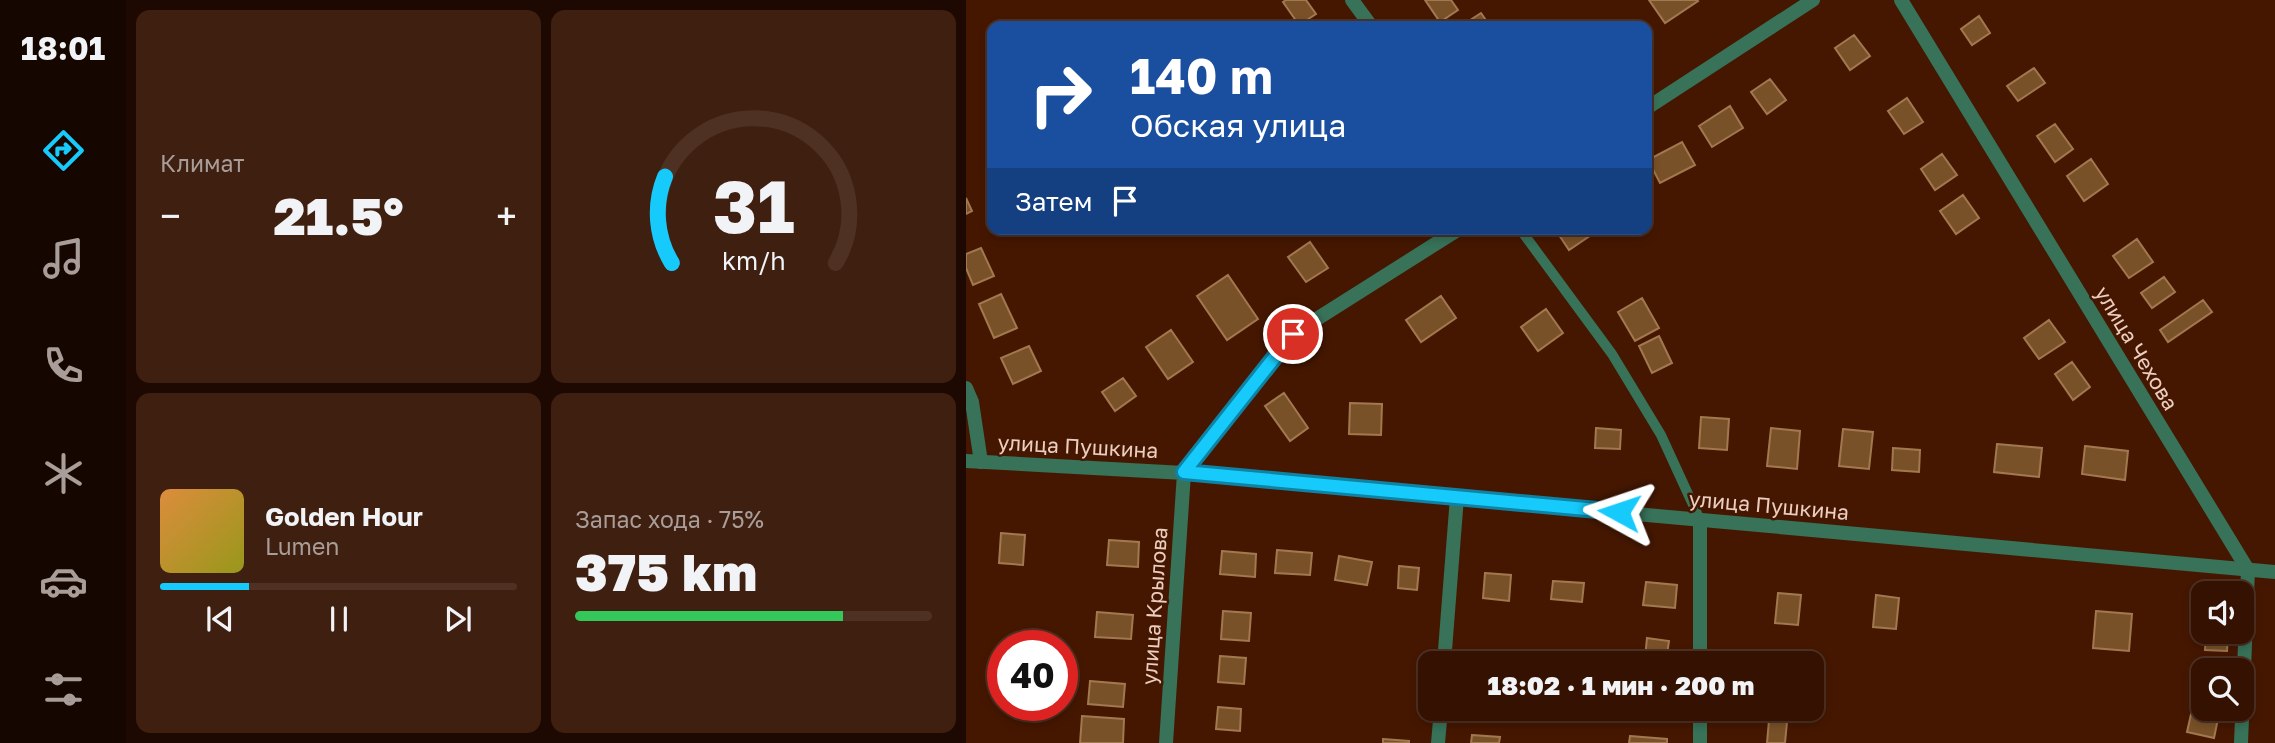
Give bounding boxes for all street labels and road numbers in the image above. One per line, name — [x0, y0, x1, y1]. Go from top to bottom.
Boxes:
street label: улица Чехова — [2090, 281, 2184, 415]
street label: улица Пушкина — [997, 429, 1159, 463]
street label: улица Пушкина — [1688, 485, 1850, 525]
street label: улица Крылова — [1136, 526, 1172, 686]

